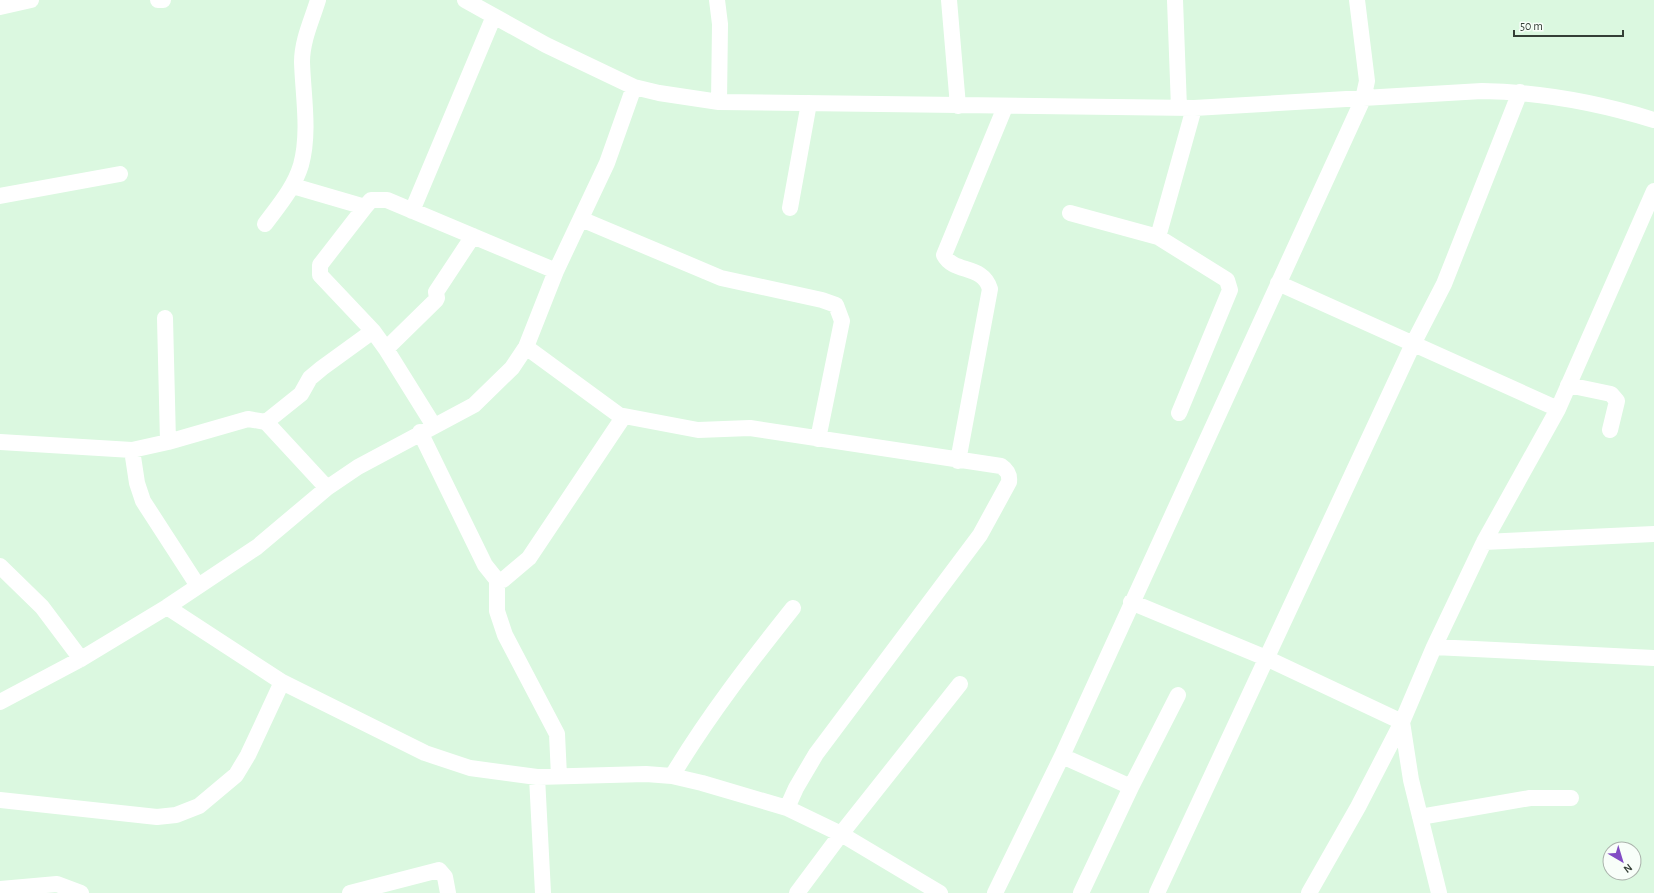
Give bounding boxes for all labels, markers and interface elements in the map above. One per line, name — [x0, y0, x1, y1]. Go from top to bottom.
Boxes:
scale bar — [1514, 12, 1623, 38]
text: 50 m — [1520, 20, 1543, 32]
north arrow — [1602, 841, 1642, 881]
text: N — [1621, 862, 1634, 875]

